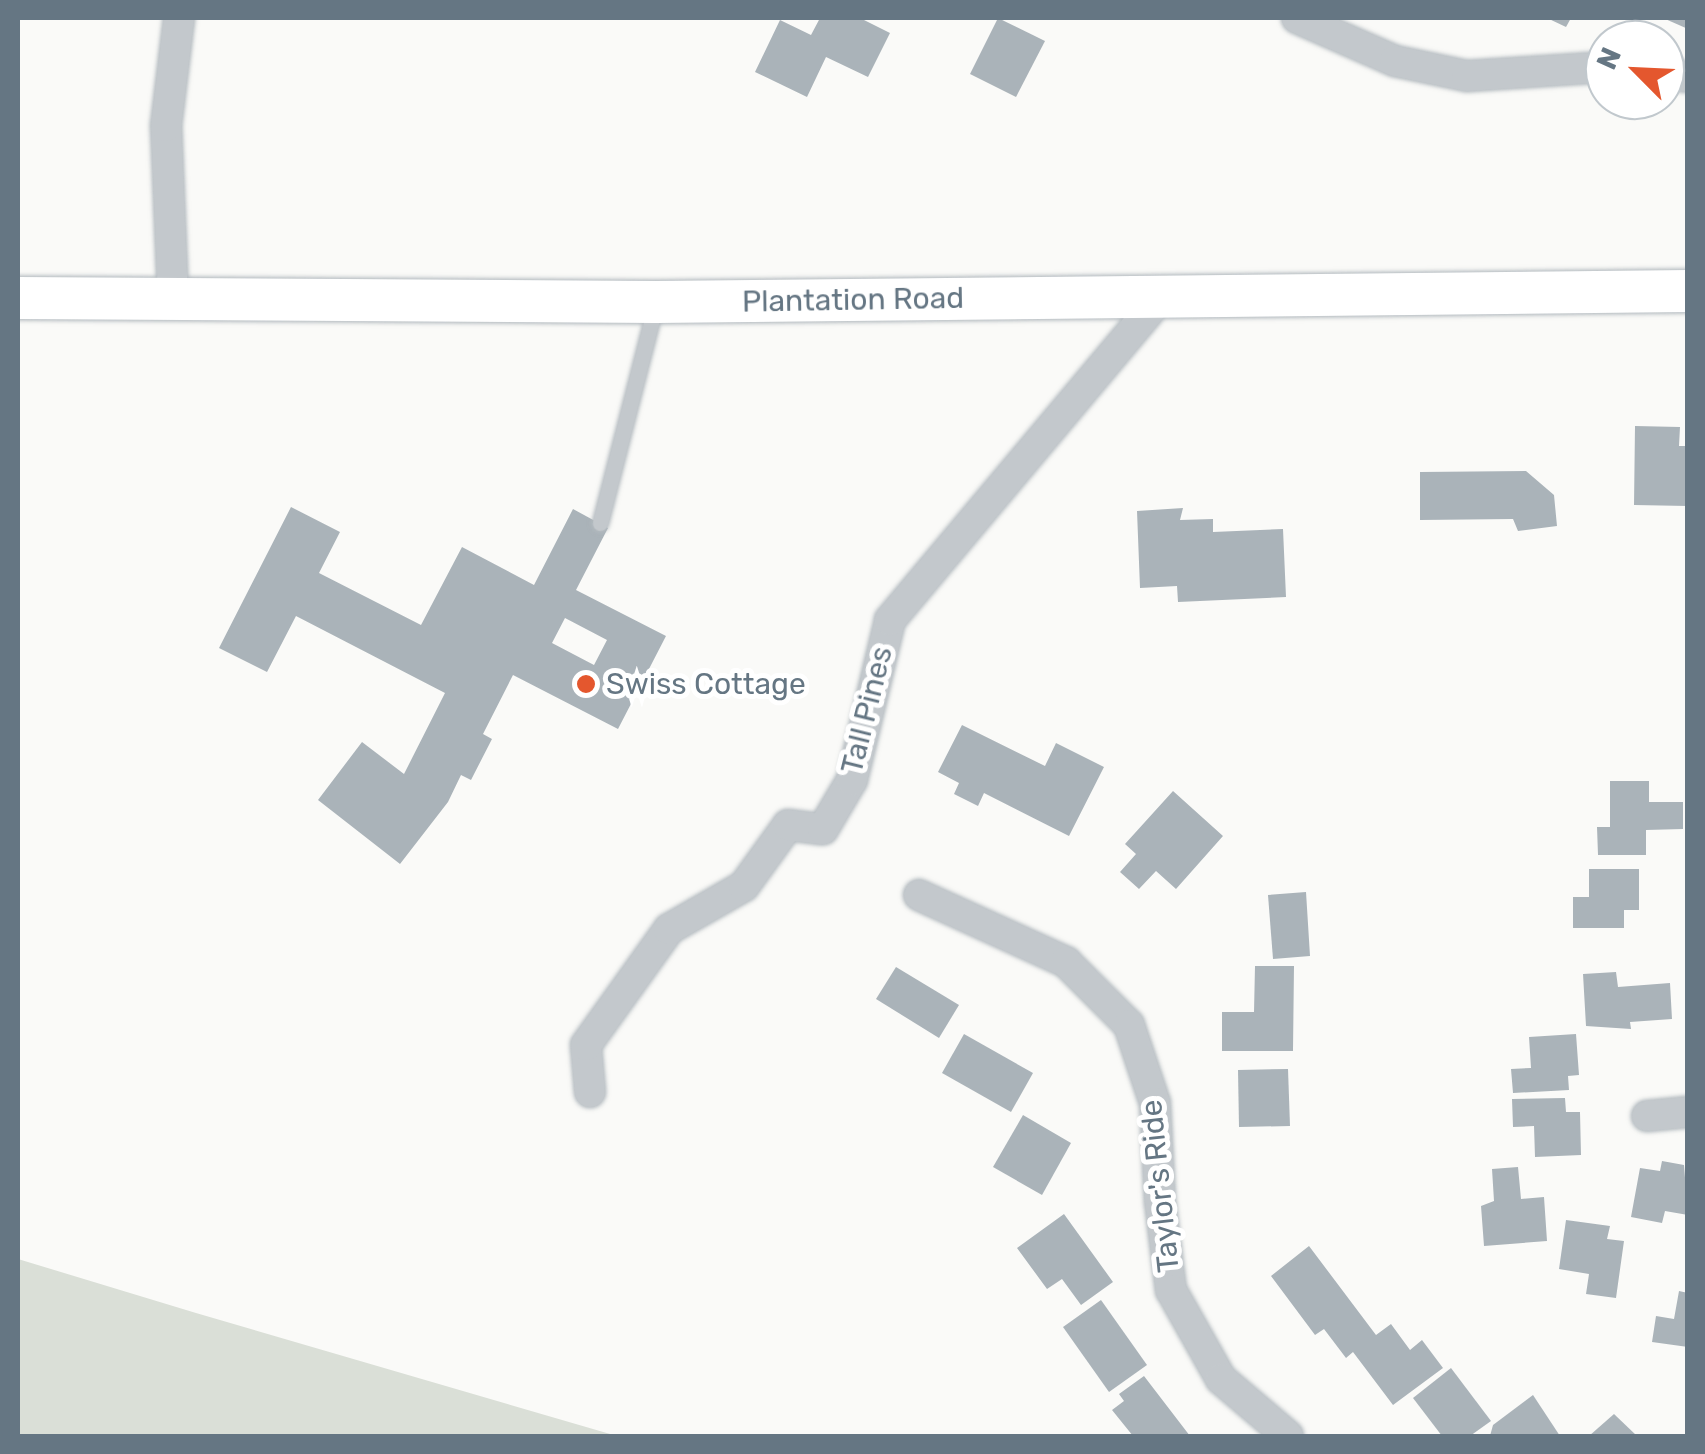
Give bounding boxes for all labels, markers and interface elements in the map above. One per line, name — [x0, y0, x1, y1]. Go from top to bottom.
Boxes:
north arrow — [1585, 20, 1685, 120]
text: N — [1590, 43, 1628, 74]
street label: Plantation Road — [742, 280, 964, 320]
street label: Tall Pines — [834, 643, 900, 777]
place label: Swiss Cottage — [606, 666, 806, 702]
marker: Swiss Cottage — [575, 673, 597, 695]
street label: Taylor's Ride — [1133, 1098, 1187, 1274]

